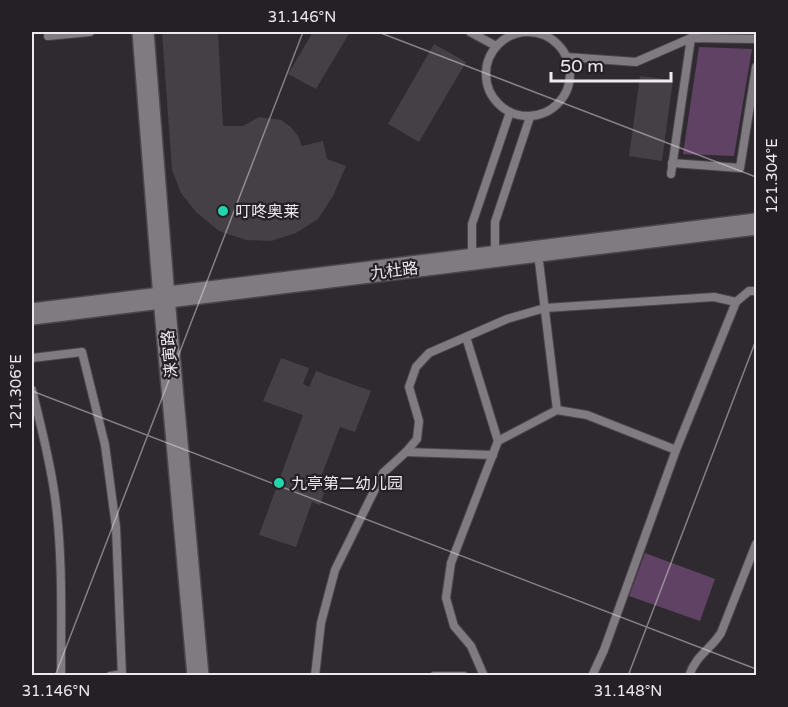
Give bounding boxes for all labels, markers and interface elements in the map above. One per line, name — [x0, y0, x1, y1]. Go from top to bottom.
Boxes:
text: 31.146°N — [268, 8, 336, 26]
scale bar — [551, 45, 671, 83]
text: 50 m — [560, 55, 604, 77]
text: 121.304°E — [763, 138, 781, 214]
place label: 叮咚奥莱 — [235, 202, 299, 222]
marker: 叮咚奥莱 — [216, 204, 230, 218]
street label: 九杜路 — [369, 258, 419, 284]
street label: 涞寅路 — [158, 329, 182, 379]
text: 121.306°E — [7, 354, 25, 430]
place label: 九亭第二幼儿园 — [291, 474, 403, 494]
marker: 九亭第二幼儿园 — [272, 476, 286, 490]
text: 31.146°N — [22, 682, 90, 700]
text: 31.148°N — [594, 682, 662, 700]

